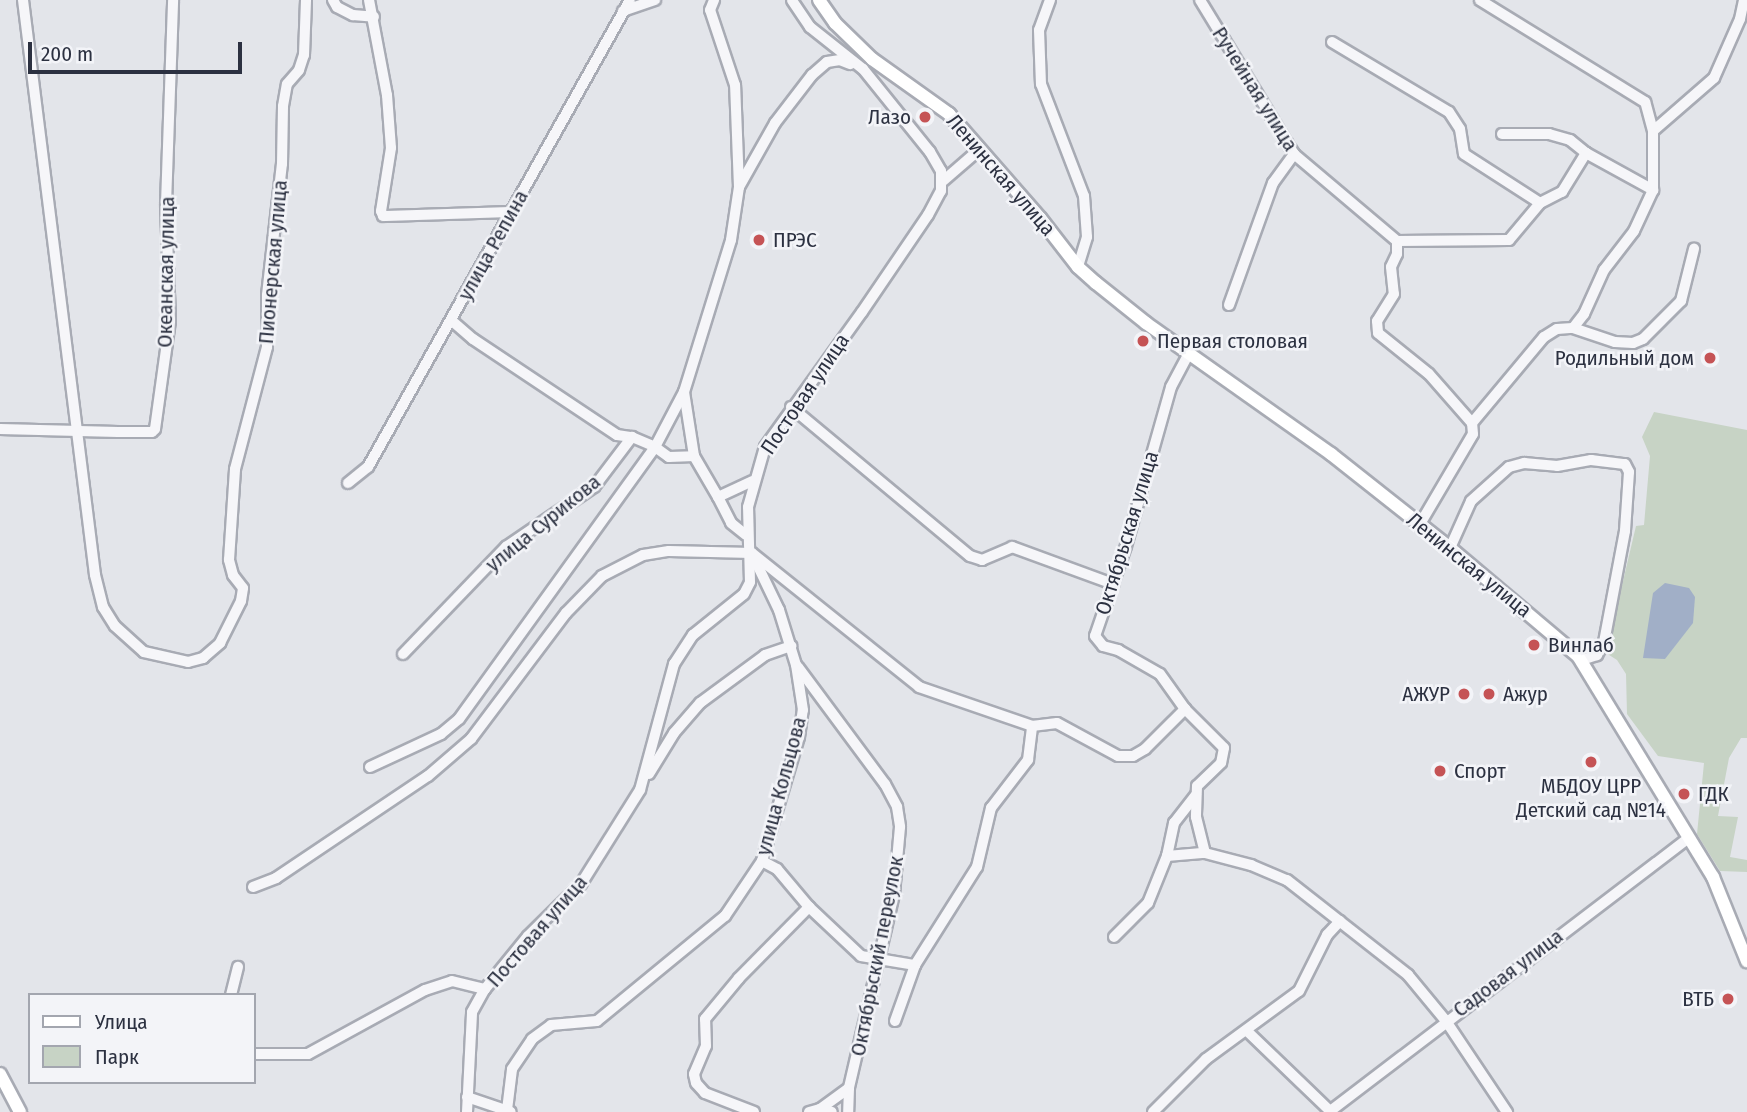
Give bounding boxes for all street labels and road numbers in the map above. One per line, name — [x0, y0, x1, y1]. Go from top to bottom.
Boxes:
street label: Ручейная улица — [1207, 22, 1303, 156]
street label: Ленинская улица — [941, 109, 1061, 241]
street label: Пионерская улица — [253, 179, 293, 345]
street label: улица Репина — [452, 185, 534, 305]
street label: Океанская улица — [152, 196, 180, 348]
street label: Постовая улица — [755, 329, 855, 459]
street label: Октябрьская улица — [1090, 448, 1164, 618]
street label: улица Сурикова — [481, 469, 605, 577]
street label: Ленинская улица — [1402, 507, 1536, 623]
street label: улица Кольцова — [750, 714, 812, 858]
street label: Октябрьский переулок — [845, 854, 909, 1058]
street label: Постовая улица — [481, 870, 593, 992]
street label: Садовая улица — [1448, 924, 1568, 1022]

